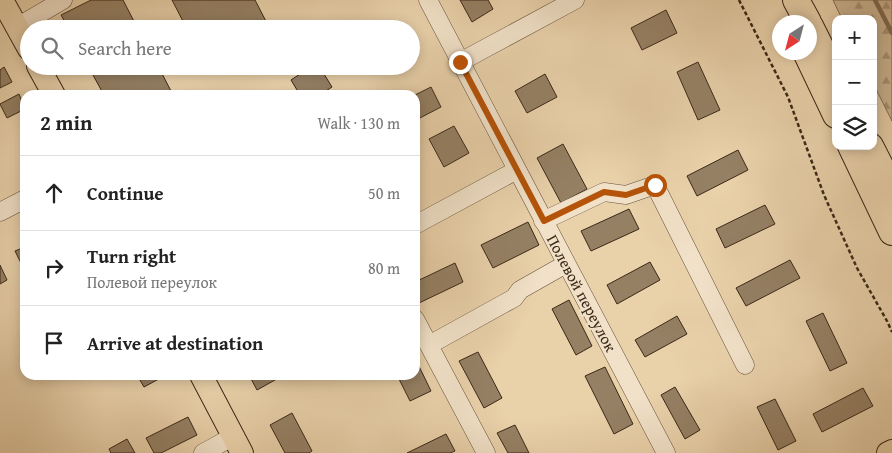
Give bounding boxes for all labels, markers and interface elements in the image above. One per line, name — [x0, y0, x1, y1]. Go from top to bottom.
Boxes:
north arrow — [772, 15, 817, 60]
map controls — [832, 15, 877, 150]
button: + — [832, 15, 877, 60]
search box — [20, 20, 420, 75]
icon: search — [38, 34, 66, 62]
text: Search here — [78, 34, 172, 62]
route end — [449, 51, 472, 74]
button: − — [832, 60, 877, 105]
button: layers — [832, 105, 877, 150]
text: 2 min — [40, 107, 92, 138]
text: Walk · 130 m — [317, 111, 400, 135]
route start — [644, 174, 667, 197]
icon: ahead — [40, 179, 68, 207]
text: Continue — [87, 179, 164, 207]
text: 50 m — [368, 181, 400, 205]
street label: Полевой переулок — [541, 230, 623, 357]
text: Turn right — [87, 242, 176, 270]
icon: right — [40, 254, 68, 282]
text: 80 m — [368, 256, 400, 280]
text: Полевой переулок — [87, 270, 217, 294]
icon: arrive — [40, 329, 68, 357]
text: Arrive at destination — [87, 329, 263, 357]

